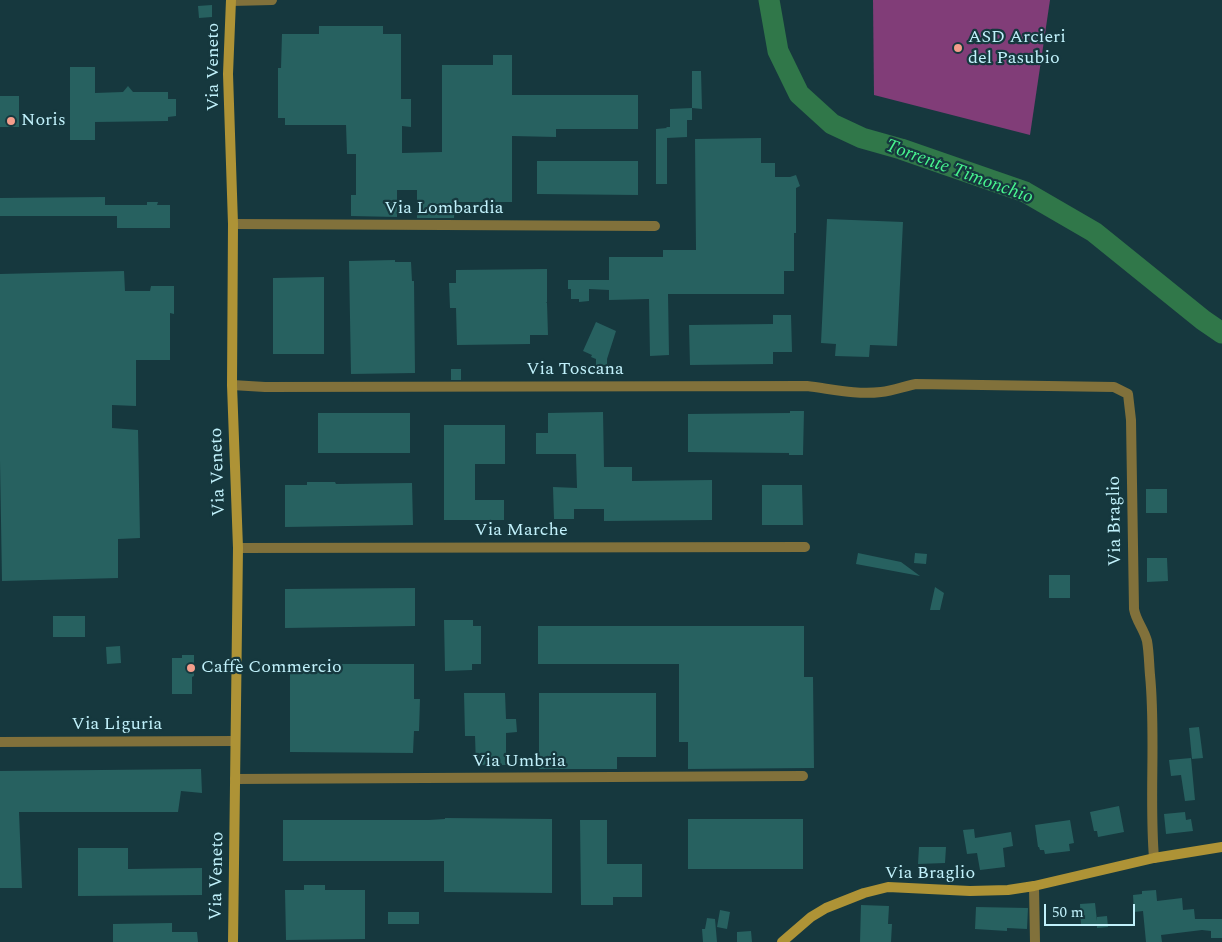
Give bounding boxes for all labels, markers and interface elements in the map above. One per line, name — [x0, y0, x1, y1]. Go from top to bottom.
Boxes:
street label: Via Veneto — [203, 23, 225, 111]
place label: ASD Arcieri del Pasubio — [968, 27, 1066, 70]
marker: ASD Arcieri del Pasubio — [952, 42, 964, 54]
place label: Noris — [21, 110, 66, 132]
marker: Noris — [5, 115, 17, 127]
water label: Torrente Timonchio — [882, 136, 1036, 210]
street label: Via Lombardia — [384, 198, 504, 220]
street label: Via Toscana — [526, 359, 624, 381]
street label: Via Veneto — [207, 427, 231, 517]
street label: Via Braglio — [1104, 476, 1128, 566]
street label: Via Marche — [474, 520, 568, 542]
place label: Caffè Commercio — [201, 657, 342, 679]
marker: Caffè Commercio — [185, 662, 197, 674]
street label: Via Liguria — [72, 714, 162, 736]
street label: Via Umbria — [472, 751, 566, 773]
street label: Via Veneto — [206, 831, 230, 921]
street label: Via Braglio — [885, 863, 975, 885]
scale bar — [1047, 894, 1138, 926]
text: 50 m — [1052, 901, 1084, 924]

